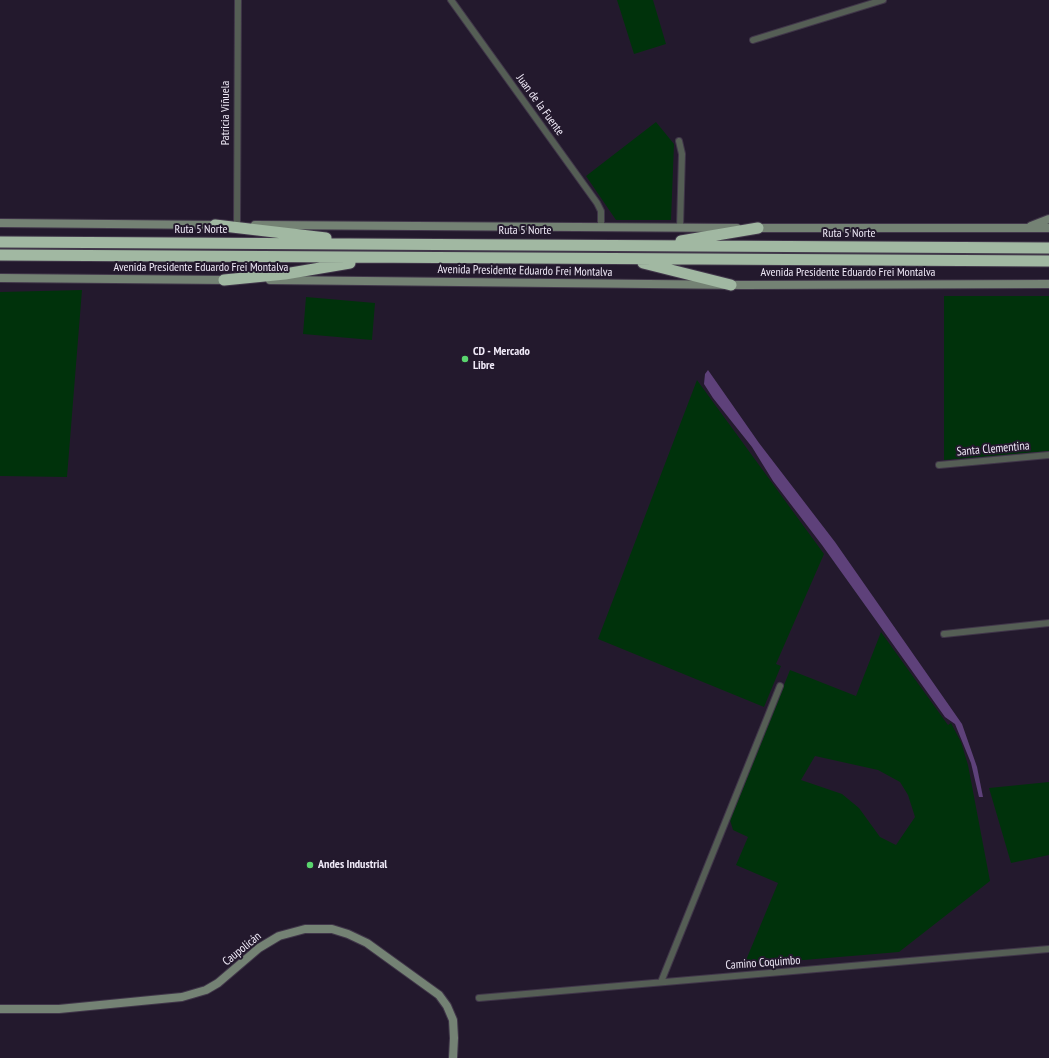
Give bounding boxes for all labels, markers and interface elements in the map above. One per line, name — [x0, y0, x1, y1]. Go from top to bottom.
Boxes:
street label: Juan de la Fuente — [513, 72, 567, 138]
street label: Patricia Viñuela — [219, 81, 233, 145]
street label: Ruta 5 Norte — [175, 223, 227, 237]
street label: Ruta 5 Norte — [499, 224, 551, 238]
street label: Ruta 5 Norte — [823, 227, 875, 241]
street label: Avenida Presidente Eduardo Frei Montalva — [114, 261, 288, 275]
street label: Avenida Presidente Eduardo Frei Montalva — [437, 262, 613, 280]
street label: Avenida Presidente Eduardo Frei Montalva — [761, 266, 935, 280]
place label: CD - Mercado Libre — [473, 345, 530, 373]
marker: CD - Mercado Libre — [460, 354, 470, 364]
street label: Santa Clementina — [956, 439, 1030, 459]
place label: Andes Industrial — [318, 858, 387, 872]
marker: Andes Industrial — [305, 860, 315, 870]
street label: Caupolicán — [220, 929, 264, 969]
street label: Camino Coquimbo — [725, 953, 801, 973]

